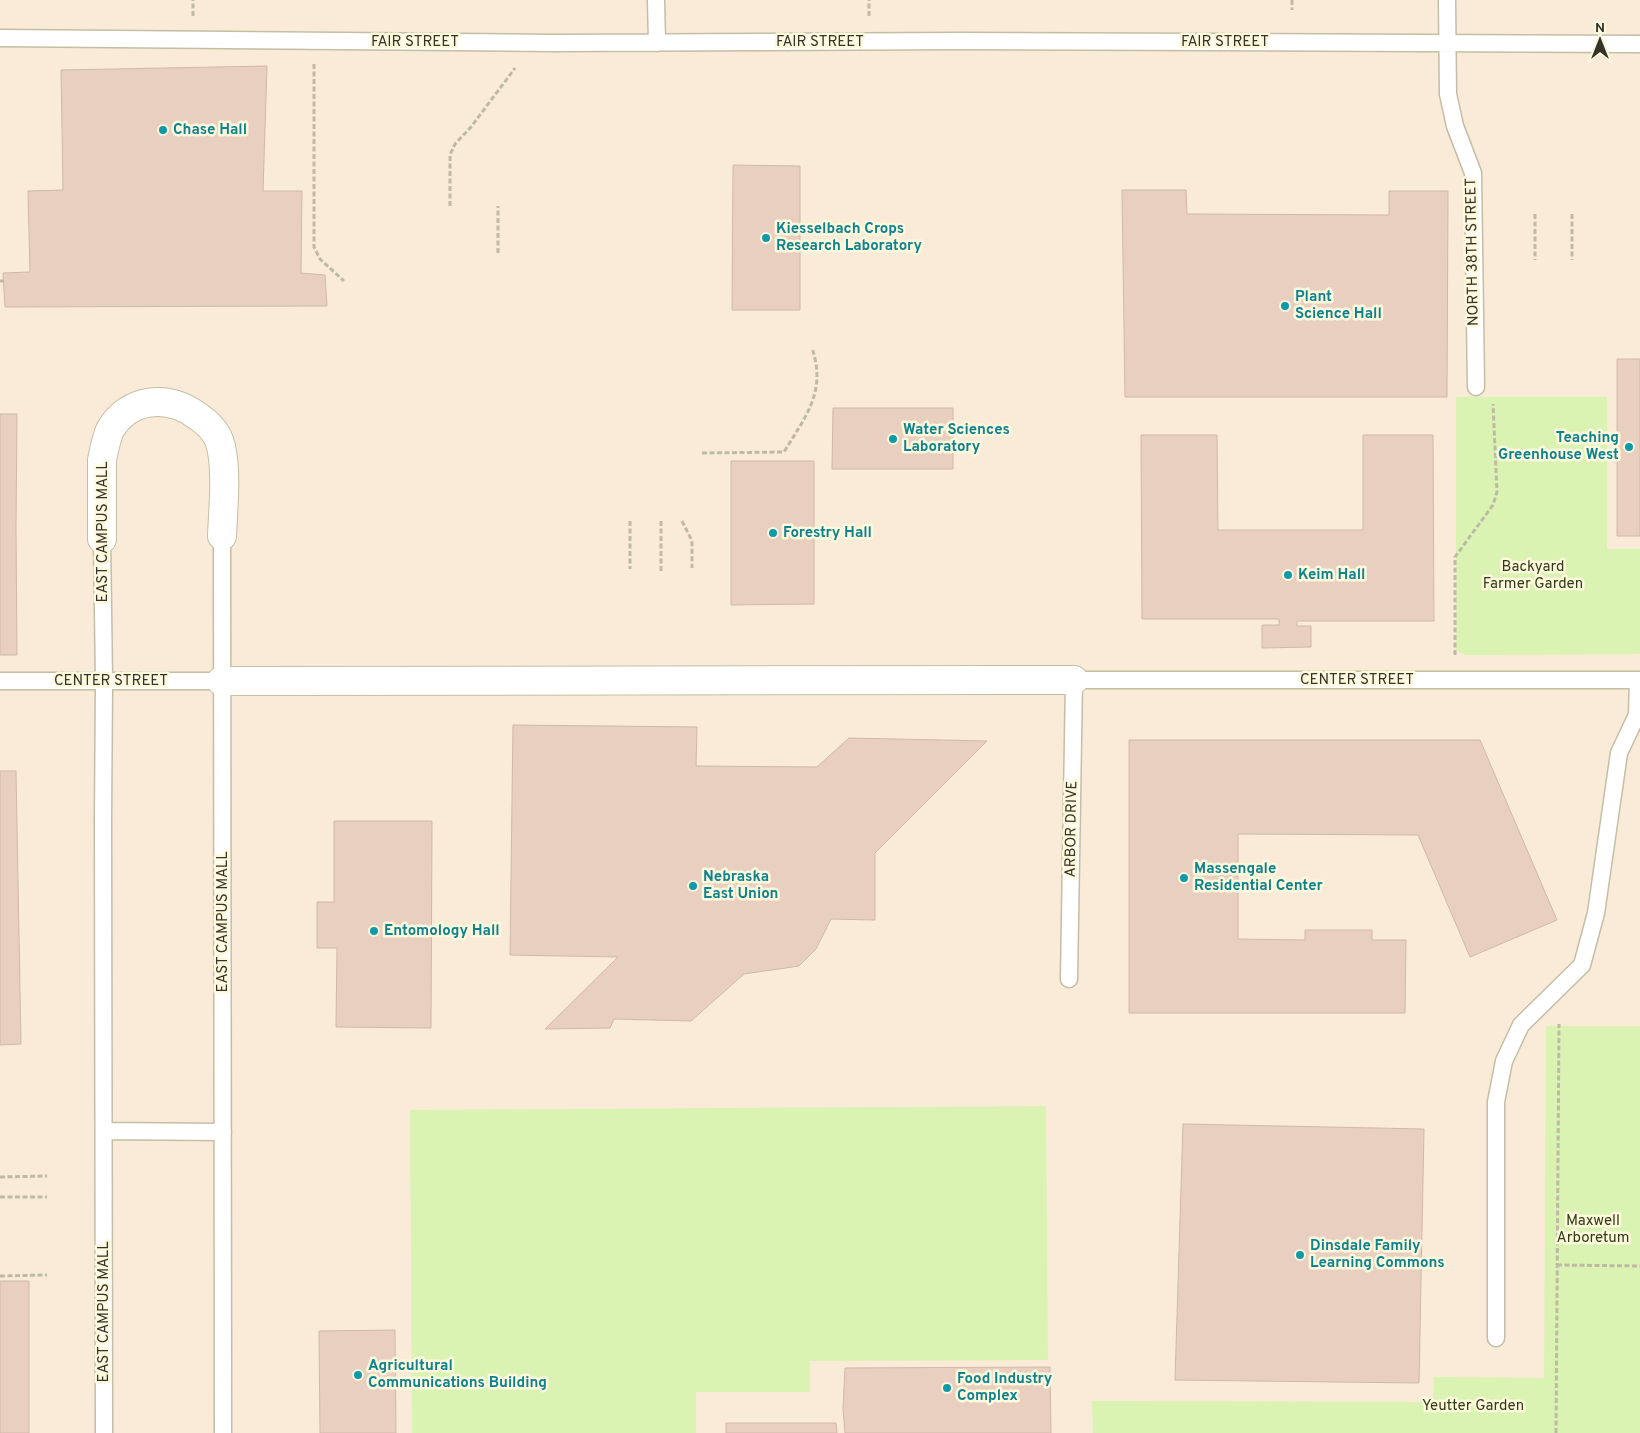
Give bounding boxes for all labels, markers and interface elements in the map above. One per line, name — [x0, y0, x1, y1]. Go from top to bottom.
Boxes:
north arrow — [1575, 15, 1625, 65]
text: N — [1595, 20, 1605, 37]
street label: FAIR STREET — [371, 33, 459, 52]
street label: FAIR STREET — [776, 33, 864, 52]
street label: FAIR STREET — [1181, 33, 1269, 52]
place label: Chase Hall — [173, 121, 247, 140]
marker: Chase Hall — [157, 124, 169, 136]
street label: NORTH 38TH STREET — [1462, 178, 1484, 326]
place label: Kiesselbach Crops Research Laboratory — [776, 220, 922, 256]
marker: Kiesselbach Crops Research Laboratory — [760, 232, 772, 244]
place label: Plant Science Hall — [1295, 288, 1382, 324]
marker: Plant Science Hall — [1279, 300, 1291, 312]
place label: Water Sciences Laboratory — [903, 421, 1010, 457]
place label: Teaching Greenhouse West — [1498, 429, 1619, 465]
marker: Water Sciences Laboratory — [887, 433, 899, 445]
marker: Teaching Greenhouse West — [1623, 441, 1635, 453]
street label: EAST CAMPUS MALL — [94, 461, 113, 603]
place label: Forestry Hall — [783, 524, 872, 543]
marker: Forestry Hall — [767, 527, 779, 539]
park label: Backyard Farmer Garden — [1483, 558, 1583, 594]
place label: Keim Hall — [1298, 566, 1365, 585]
marker: Keim Hall — [1282, 569, 1294, 581]
street label: CENTER STREET — [1300, 671, 1414, 690]
street label: CENTER STREET — [54, 672, 168, 691]
street label: ARBOR DRIVE — [1062, 780, 1082, 878]
street label: EAST CAMPUS MALL — [214, 851, 233, 993]
place label: Massengale Residential Center — [1194, 860, 1324, 896]
place label: Nebraska East Union — [703, 868, 778, 904]
marker: Massengale Residential Center — [1178, 872, 1190, 884]
marker: Nebraska East Union — [687, 880, 699, 892]
place label: Entomology Hall — [384, 922, 500, 941]
marker: Entomology Hall — [368, 925, 380, 937]
park label: Maxwell Arboretum — [1557, 1212, 1629, 1248]
place label: Dinsdale Family Learning Commons — [1310, 1237, 1445, 1273]
street label: EAST CAMPUS MALL — [95, 1241, 114, 1383]
marker: Dinsdale Family Learning Commons — [1294, 1249, 1306, 1261]
place label: Agricultural Communications Building — [368, 1357, 547, 1393]
marker: Agricultural Communications Building — [352, 1369, 364, 1381]
place label: Food Industry Complex — [957, 1370, 1053, 1406]
marker: Food Industry Complex — [941, 1382, 953, 1394]
park label: Yeutter Garden — [1422, 1397, 1524, 1416]

